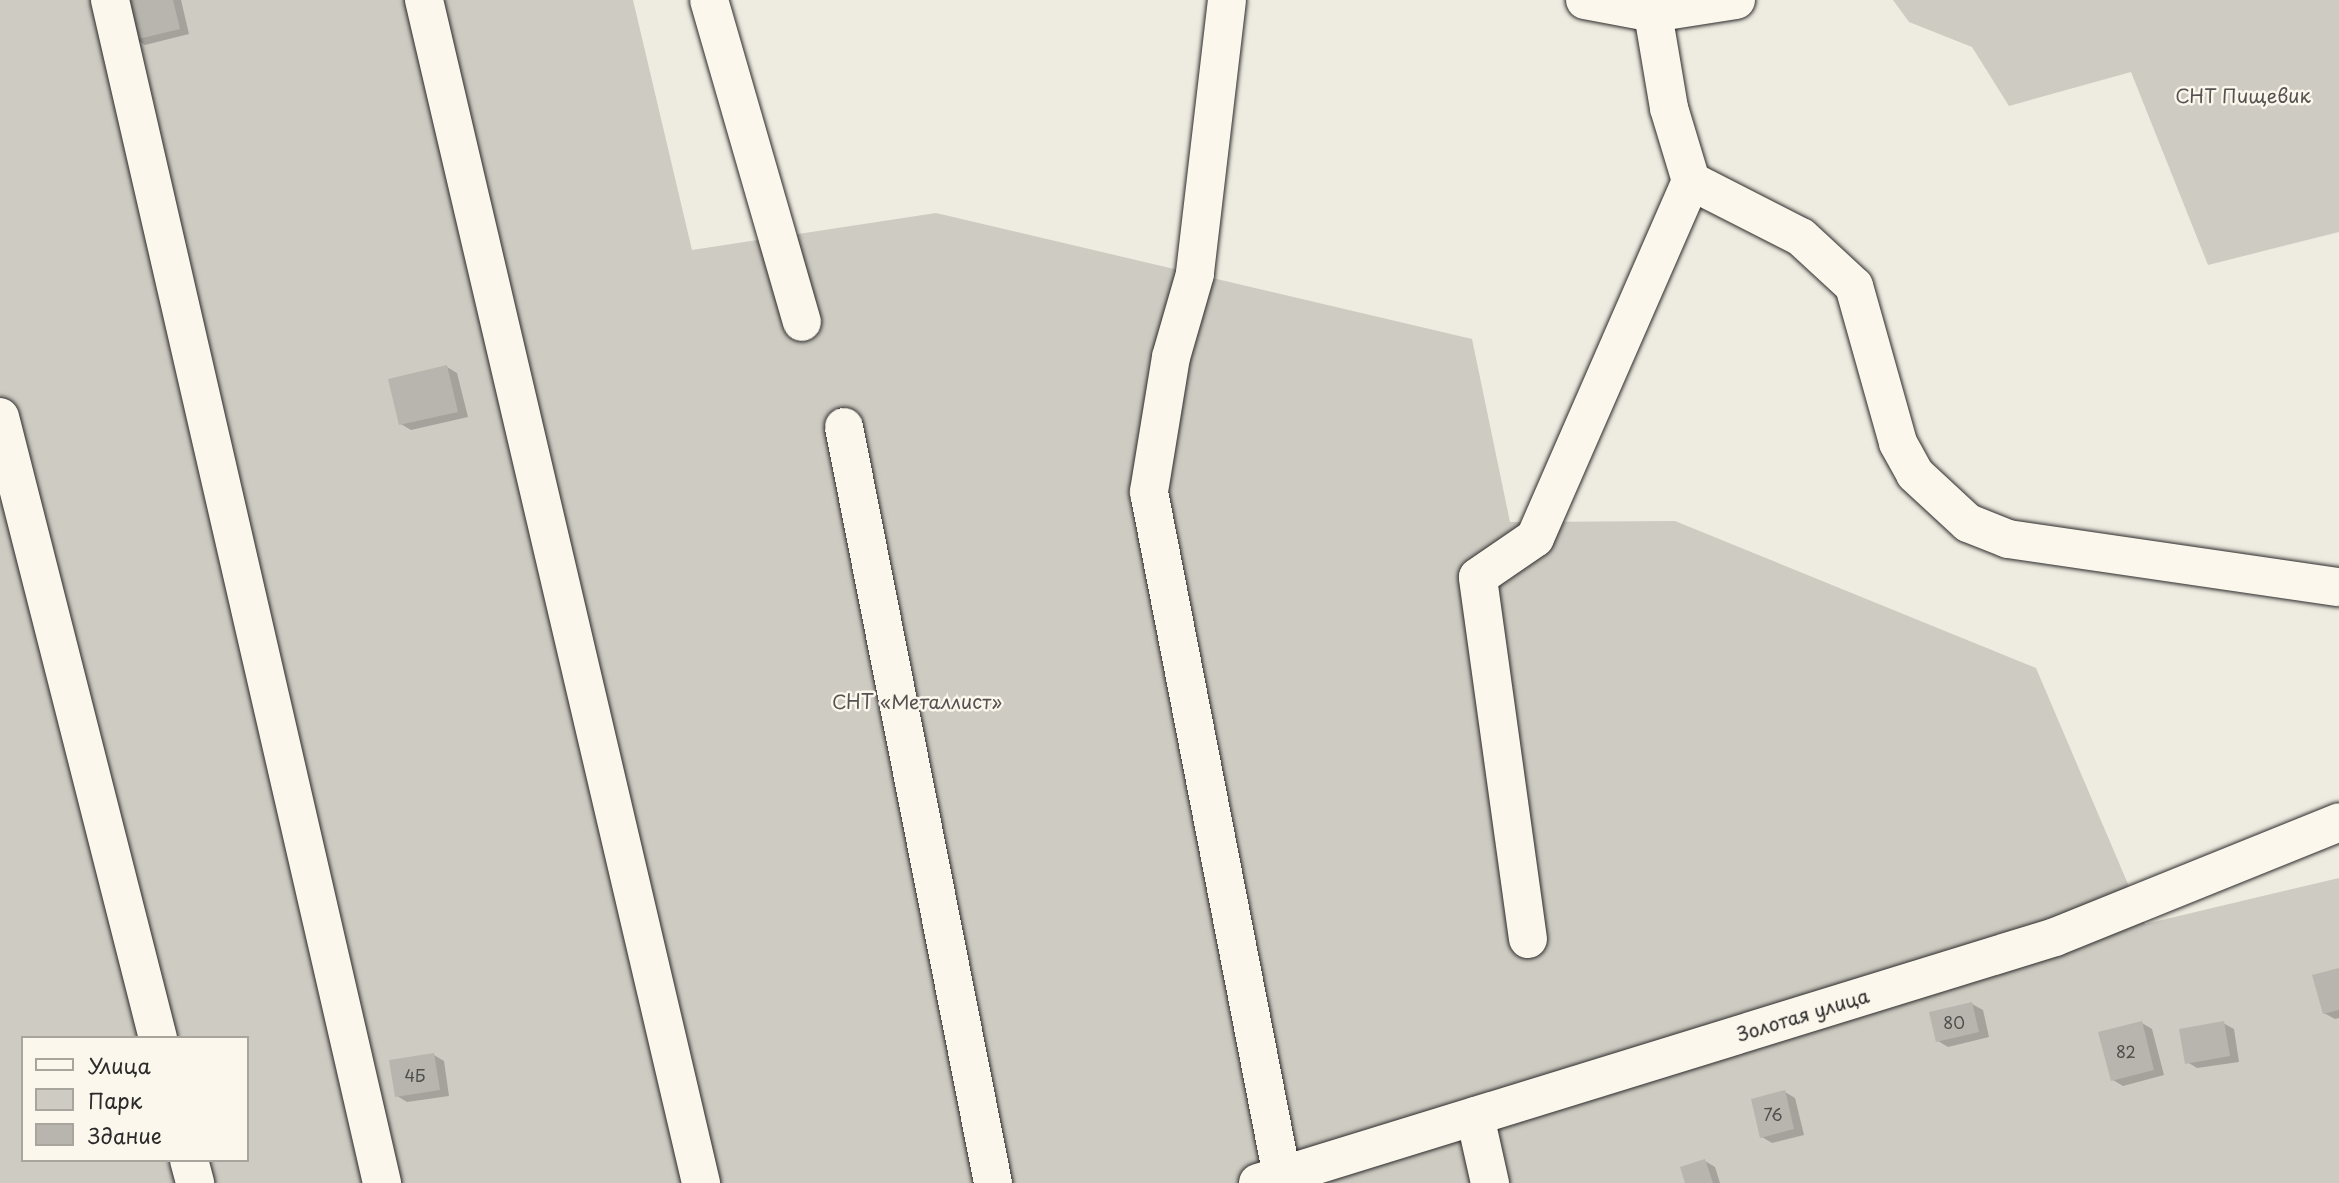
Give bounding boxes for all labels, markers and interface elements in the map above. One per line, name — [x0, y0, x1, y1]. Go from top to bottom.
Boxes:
park label: СНТ Пищевик — [2175, 85, 2311, 107]
park label: СНТ «Металлист» — [832, 691, 1002, 713]
street label: Золотая улица — [1734, 984, 1872, 1046]
house number: 80 — [1943, 1012, 1965, 1032]
legend — [21, 1036, 248, 1162]
house number: 82 — [2116, 1041, 2136, 1061]
text: Улица — [88, 1049, 151, 1081]
house number: 4Б — [405, 1065, 425, 1085]
text: Парк — [88, 1084, 142, 1116]
house number: 76 — [1763, 1104, 1783, 1124]
text: Здание — [88, 1119, 162, 1151]

